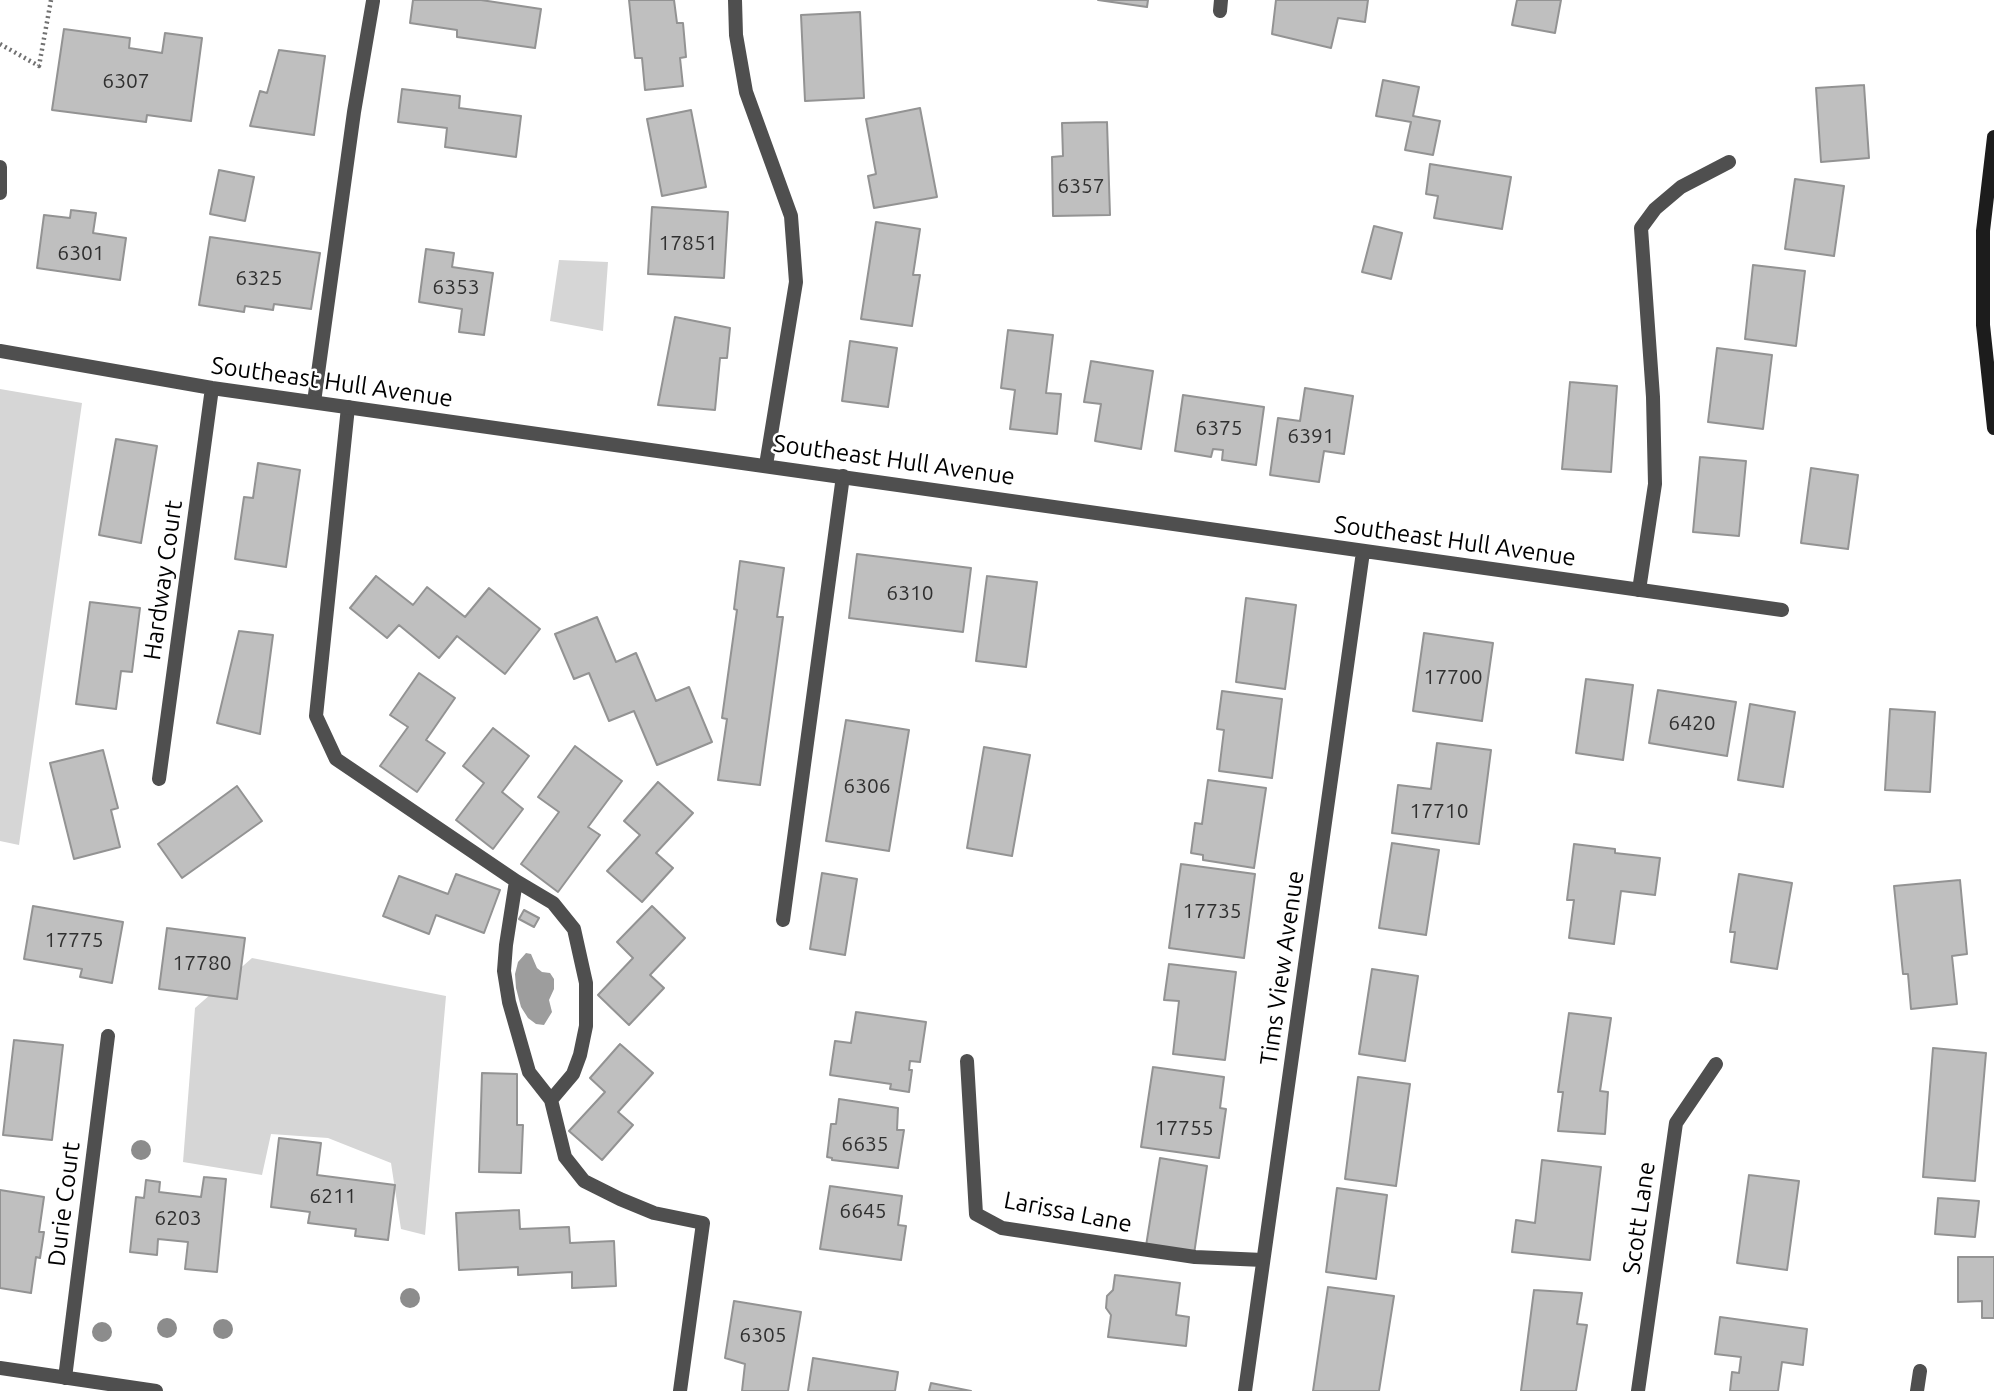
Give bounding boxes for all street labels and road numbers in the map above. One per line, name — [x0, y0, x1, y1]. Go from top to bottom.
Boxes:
street label: Southeast Hull Avenue — [209, 351, 455, 413]
street label: Southeast Hull Avenue — [771, 429, 1017, 491]
street label: Hardway Court — [138, 498, 188, 662]
street label: Southeast Hull Avenue — [1332, 510, 1578, 572]
street label: Tims View Avenue — [1254, 869, 1310, 1067]
street label: Durie Court — [42, 1140, 86, 1268]
street label: Scott Lane — [1617, 1160, 1661, 1276]
street label: Larissa Lane — [1002, 1185, 1134, 1239]

